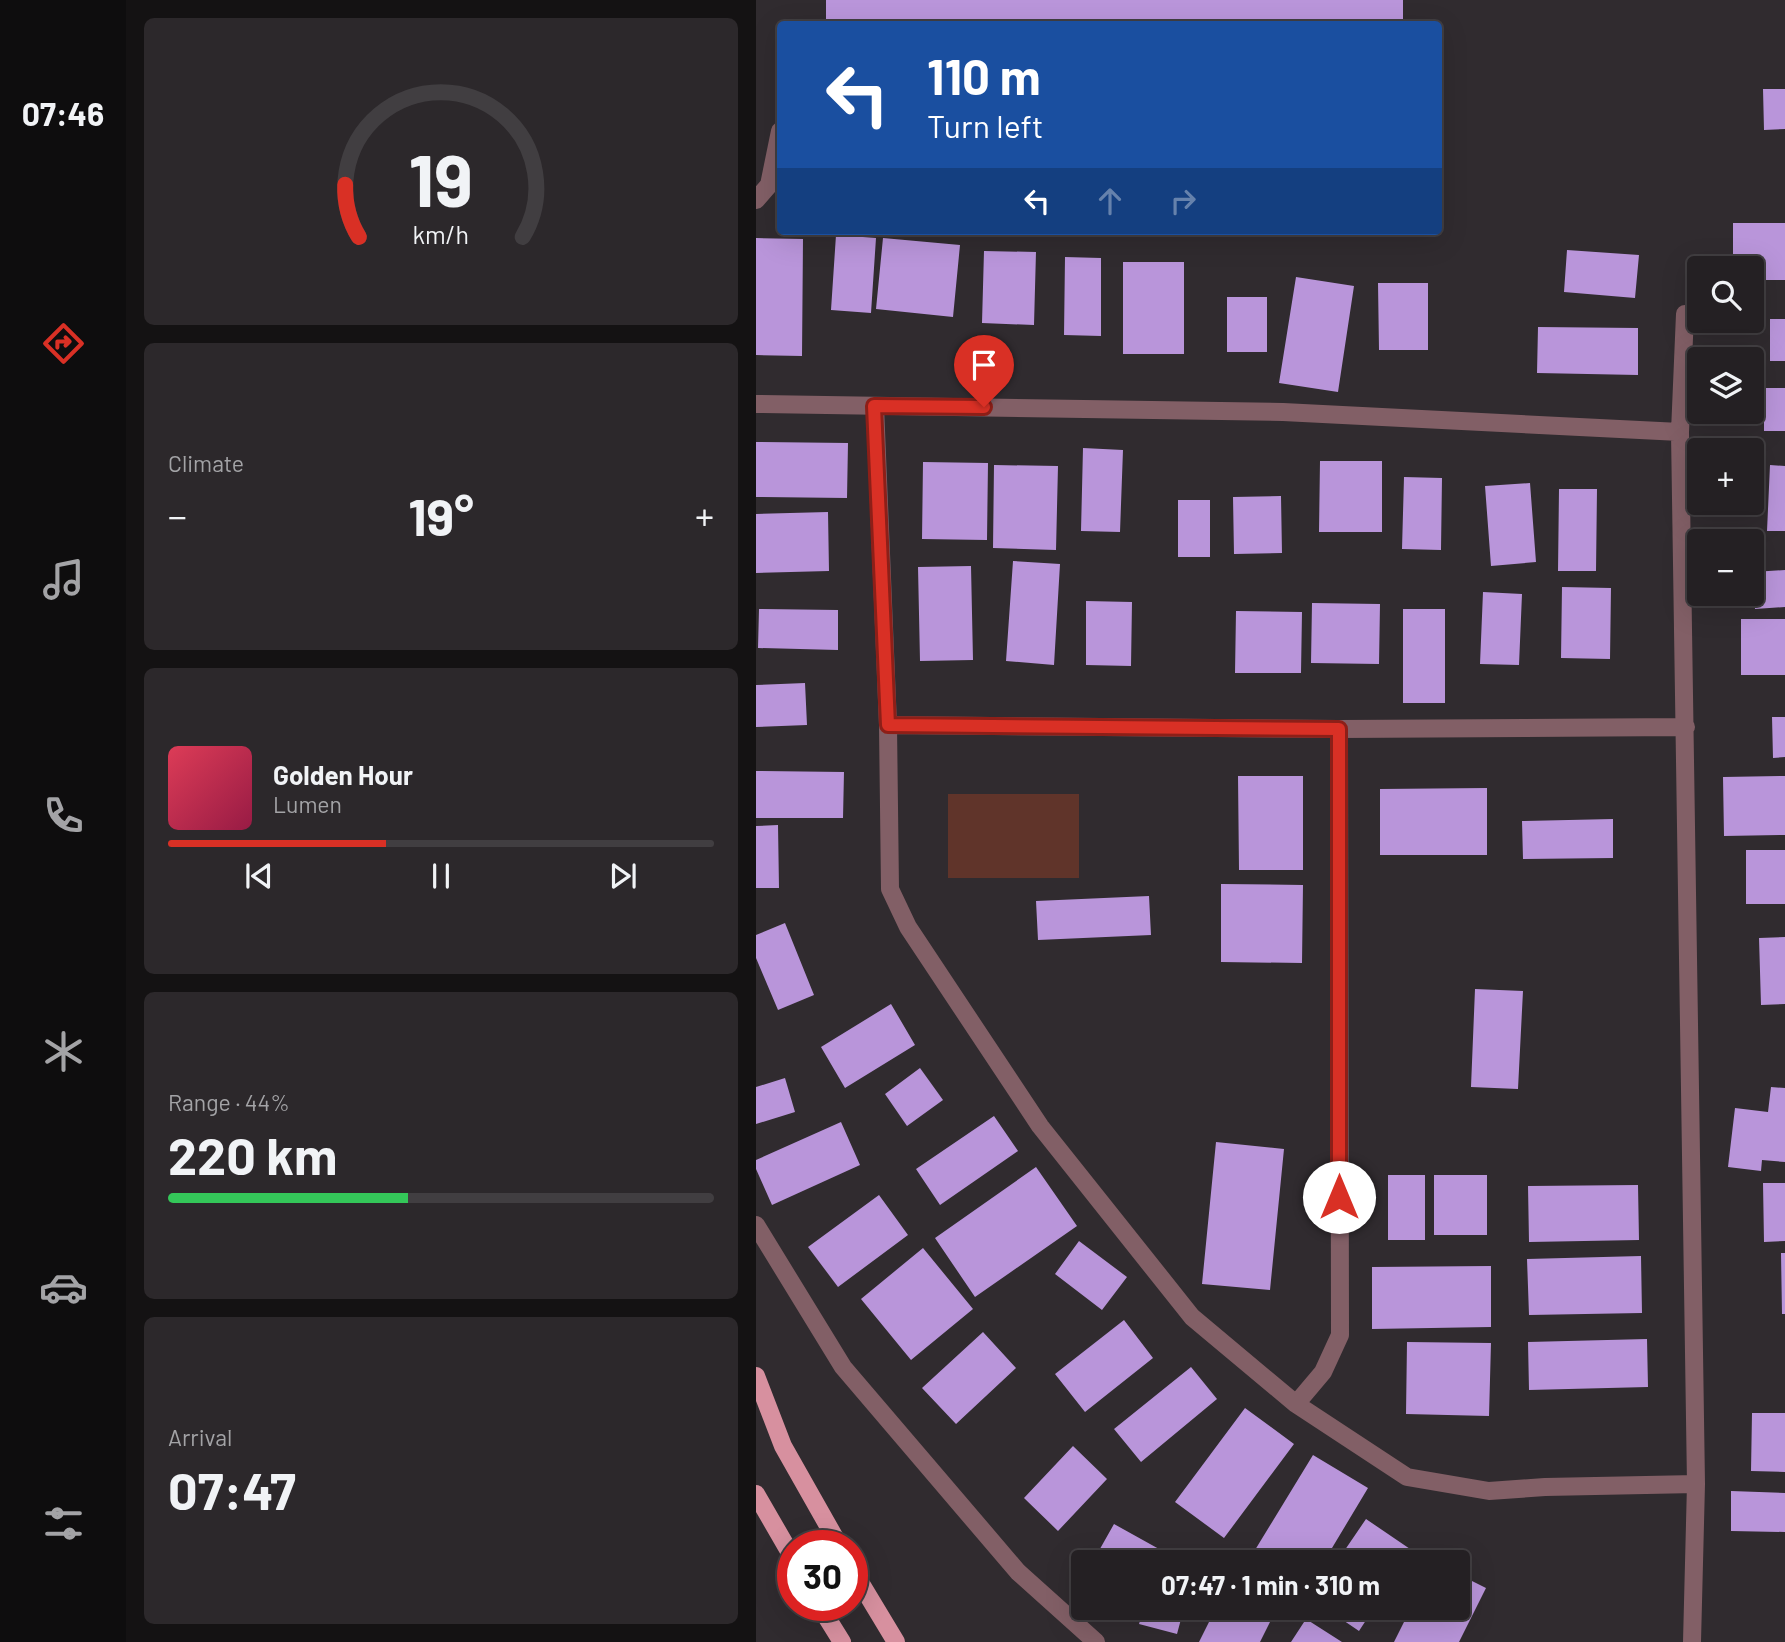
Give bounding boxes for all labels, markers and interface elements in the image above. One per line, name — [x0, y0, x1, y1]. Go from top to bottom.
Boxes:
text: 110 m — [927, 46, 1041, 105]
icon: left — [812, 49, 903, 140]
text: 07:46 — [22, 94, 104, 132]
text: Turn left — [927, 106, 1044, 144]
text: 19 — [409, 135, 473, 223]
icon: left — [1018, 182, 1056, 220]
icon: ahead — [1091, 182, 1129, 220]
icon: right — [1164, 182, 1202, 220]
text: km/h — [413, 219, 469, 249]
map controls — [1687, 256, 1764, 606]
button: search — [1687, 256, 1764, 333]
icon: directions — [39, 319, 88, 368]
pin — [954, 335, 1014, 407]
icon: arrive — [965, 346, 1003, 384]
button: layers — [1687, 347, 1764, 424]
button: + — [1687, 438, 1764, 515]
text: Climate — [168, 449, 244, 477]
text: 19° — [408, 484, 474, 546]
text: − — [168, 492, 187, 538]
text: + — [695, 492, 714, 538]
button: − — [1687, 529, 1764, 606]
icon: music — [39, 555, 88, 604]
text: Golden Hour — [273, 759, 413, 790]
text: Lumen — [273, 790, 342, 818]
icon: phone — [39, 791, 88, 840]
icon: previous — [240, 857, 278, 895]
icon: pause — [422, 857, 460, 895]
icon: next — [604, 857, 642, 895]
icon: climate — [39, 1027, 88, 1076]
text: Range · 44% — [168, 1088, 290, 1116]
text: 220 km — [168, 1123, 337, 1185]
position arrow — [1302, 1160, 1376, 1234]
icon: car — [39, 1263, 88, 1312]
text: Arrival — [168, 1423, 232, 1451]
text: 07:47 — [168, 1458, 296, 1520]
icon: filters — [39, 1499, 88, 1548]
speed limit sign: 30 — [777, 1530, 868, 1621]
text: 07:47 · 1 min · 310 m — [1161, 1569, 1380, 1600]

